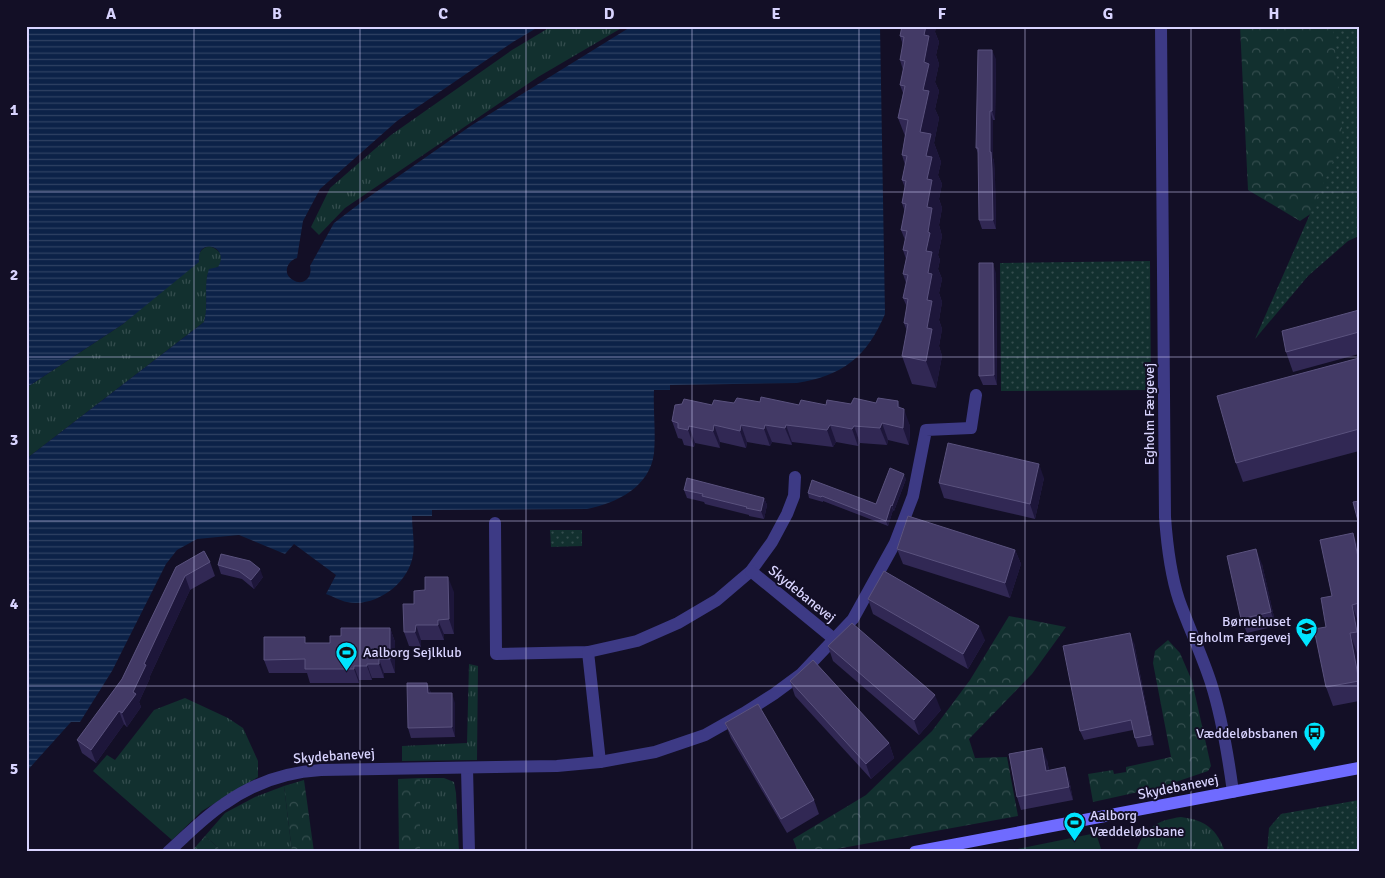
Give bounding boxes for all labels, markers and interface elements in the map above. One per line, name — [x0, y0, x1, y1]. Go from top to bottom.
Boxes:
text: A — [106, 4, 117, 24]
text: B — [272, 4, 282, 24]
text: C — [438, 4, 448, 24]
text: D — [604, 4, 615, 24]
text: E — [771, 4, 781, 24]
text: F — [938, 4, 947, 24]
text: G — [1103, 4, 1113, 24]
text: H — [1269, 4, 1279, 24]
text: 1 — [10, 100, 19, 120]
text: 2 — [10, 265, 18, 285]
street label: Egholm Færgevej — [1141, 363, 1158, 465]
text: 3 — [10, 430, 18, 450]
street label: Skydebanevej — [765, 562, 839, 626]
text: 4 — [10, 594, 19, 614]
place label: Børnehuset Egholm Færgevej — [1188, 613, 1291, 646]
school or university icon: Børnehuset Egholm Færgevej — [1295, 617, 1319, 648]
sports icon: Aalborg Sejlklub — [335, 640, 359, 671]
place label: Aalborg Sejlklub — [363, 644, 462, 661]
bus stop icon: Væddeløbsbanen — [1302, 721, 1326, 752]
place label: Væddeløbsbanen — [1196, 725, 1298, 742]
street label: Skydebanevej — [293, 745, 375, 767]
text: 5 — [10, 759, 18, 779]
street label: Skydebanevej — [1136, 771, 1220, 803]
place label: Aalborg Væddeløbsbane — [1090, 807, 1184, 840]
sports icon: Aalborg Væddeløbsbane — [1062, 811, 1086, 842]

